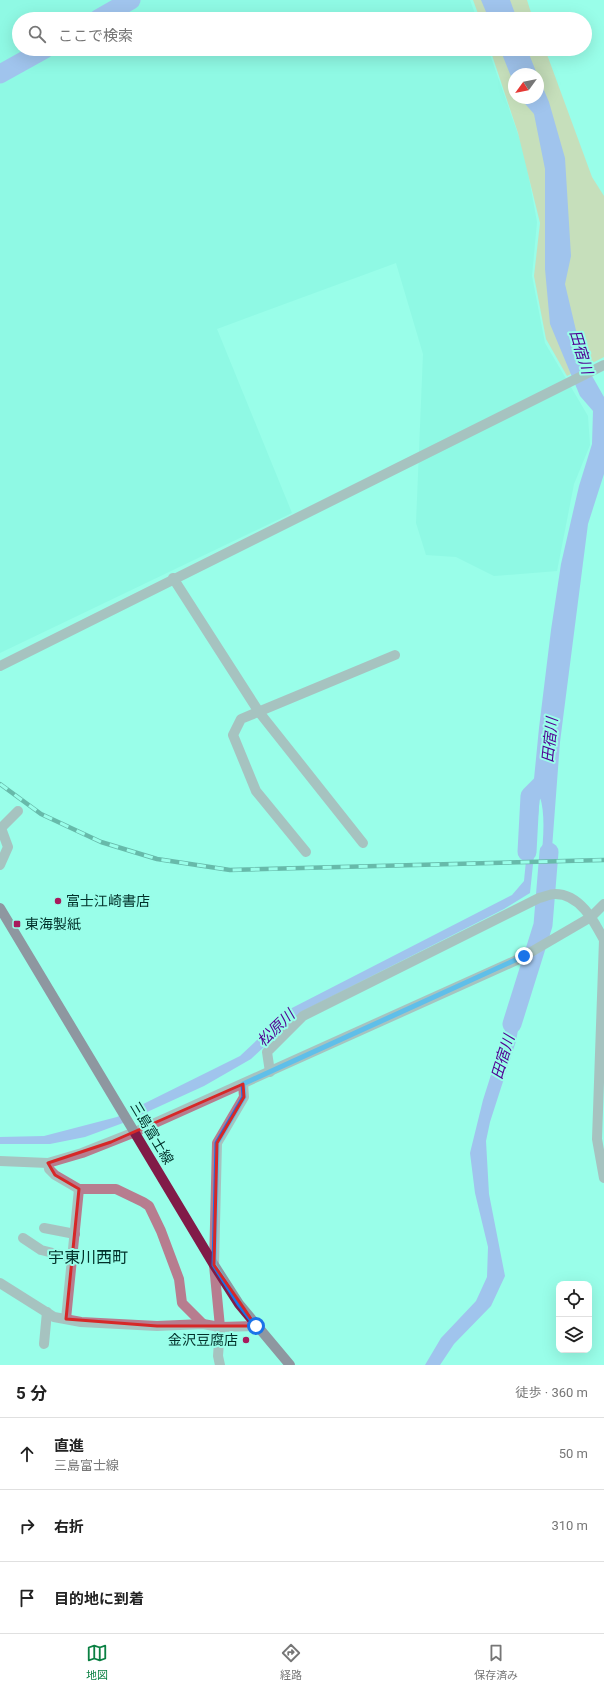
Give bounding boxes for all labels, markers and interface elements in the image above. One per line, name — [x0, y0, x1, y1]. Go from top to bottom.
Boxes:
search box — [12, 12, 592, 56]
icon: search — [26, 23, 48, 45]
text: ここで検索 — [58, 27, 133, 45]
north arrow — [508, 68, 544, 104]
water label: 田宿川 — [566, 328, 597, 378]
water label: 田宿川 — [539, 715, 562, 763]
place label: 富士江崎書店 — [66, 893, 150, 909]
marker: 富士江崎書店 — [53, 896, 63, 906]
place label: 東海製紙 — [25, 916, 81, 932]
marker: 東海製紙 — [12, 919, 22, 929]
route end — [515, 947, 533, 965]
water label: 松原川 — [254, 1005, 300, 1050]
water label: 田宿川 — [488, 1031, 519, 1081]
street label: 三島富士線 — [127, 1099, 177, 1167]
district label: 宇東川西町 — [48, 1248, 128, 1267]
map controls — [556, 1281, 592, 1353]
button: locate — [556, 1281, 592, 1317]
route start — [247, 1317, 265, 1335]
button: layers — [556, 1317, 592, 1353]
place label: 金沢豆腐店 — [168, 1332, 238, 1348]
marker: 金沢豆腐店 — [241, 1335, 251, 1345]
text: 5 分 — [16, 1383, 47, 1403]
text: 徒歩 · 360 m — [516, 1385, 588, 1400]
text: 直進 — [54, 1437, 84, 1455]
icon: ahead — [16, 1443, 38, 1465]
text: 50 m — [559, 1446, 588, 1461]
text: 三島富士線 — [54, 1458, 119, 1473]
icon: right — [16, 1515, 38, 1537]
text: 右折 — [54, 1518, 84, 1536]
text: 310 m — [551, 1518, 588, 1533]
icon: arrive — [16, 1587, 38, 1609]
text: 目的地に到着 — [54, 1590, 144, 1608]
tab: 地図 — [86, 1642, 108, 1682]
tab: 経路 — [280, 1642, 302, 1682]
tab: 保存済み — [474, 1642, 518, 1682]

